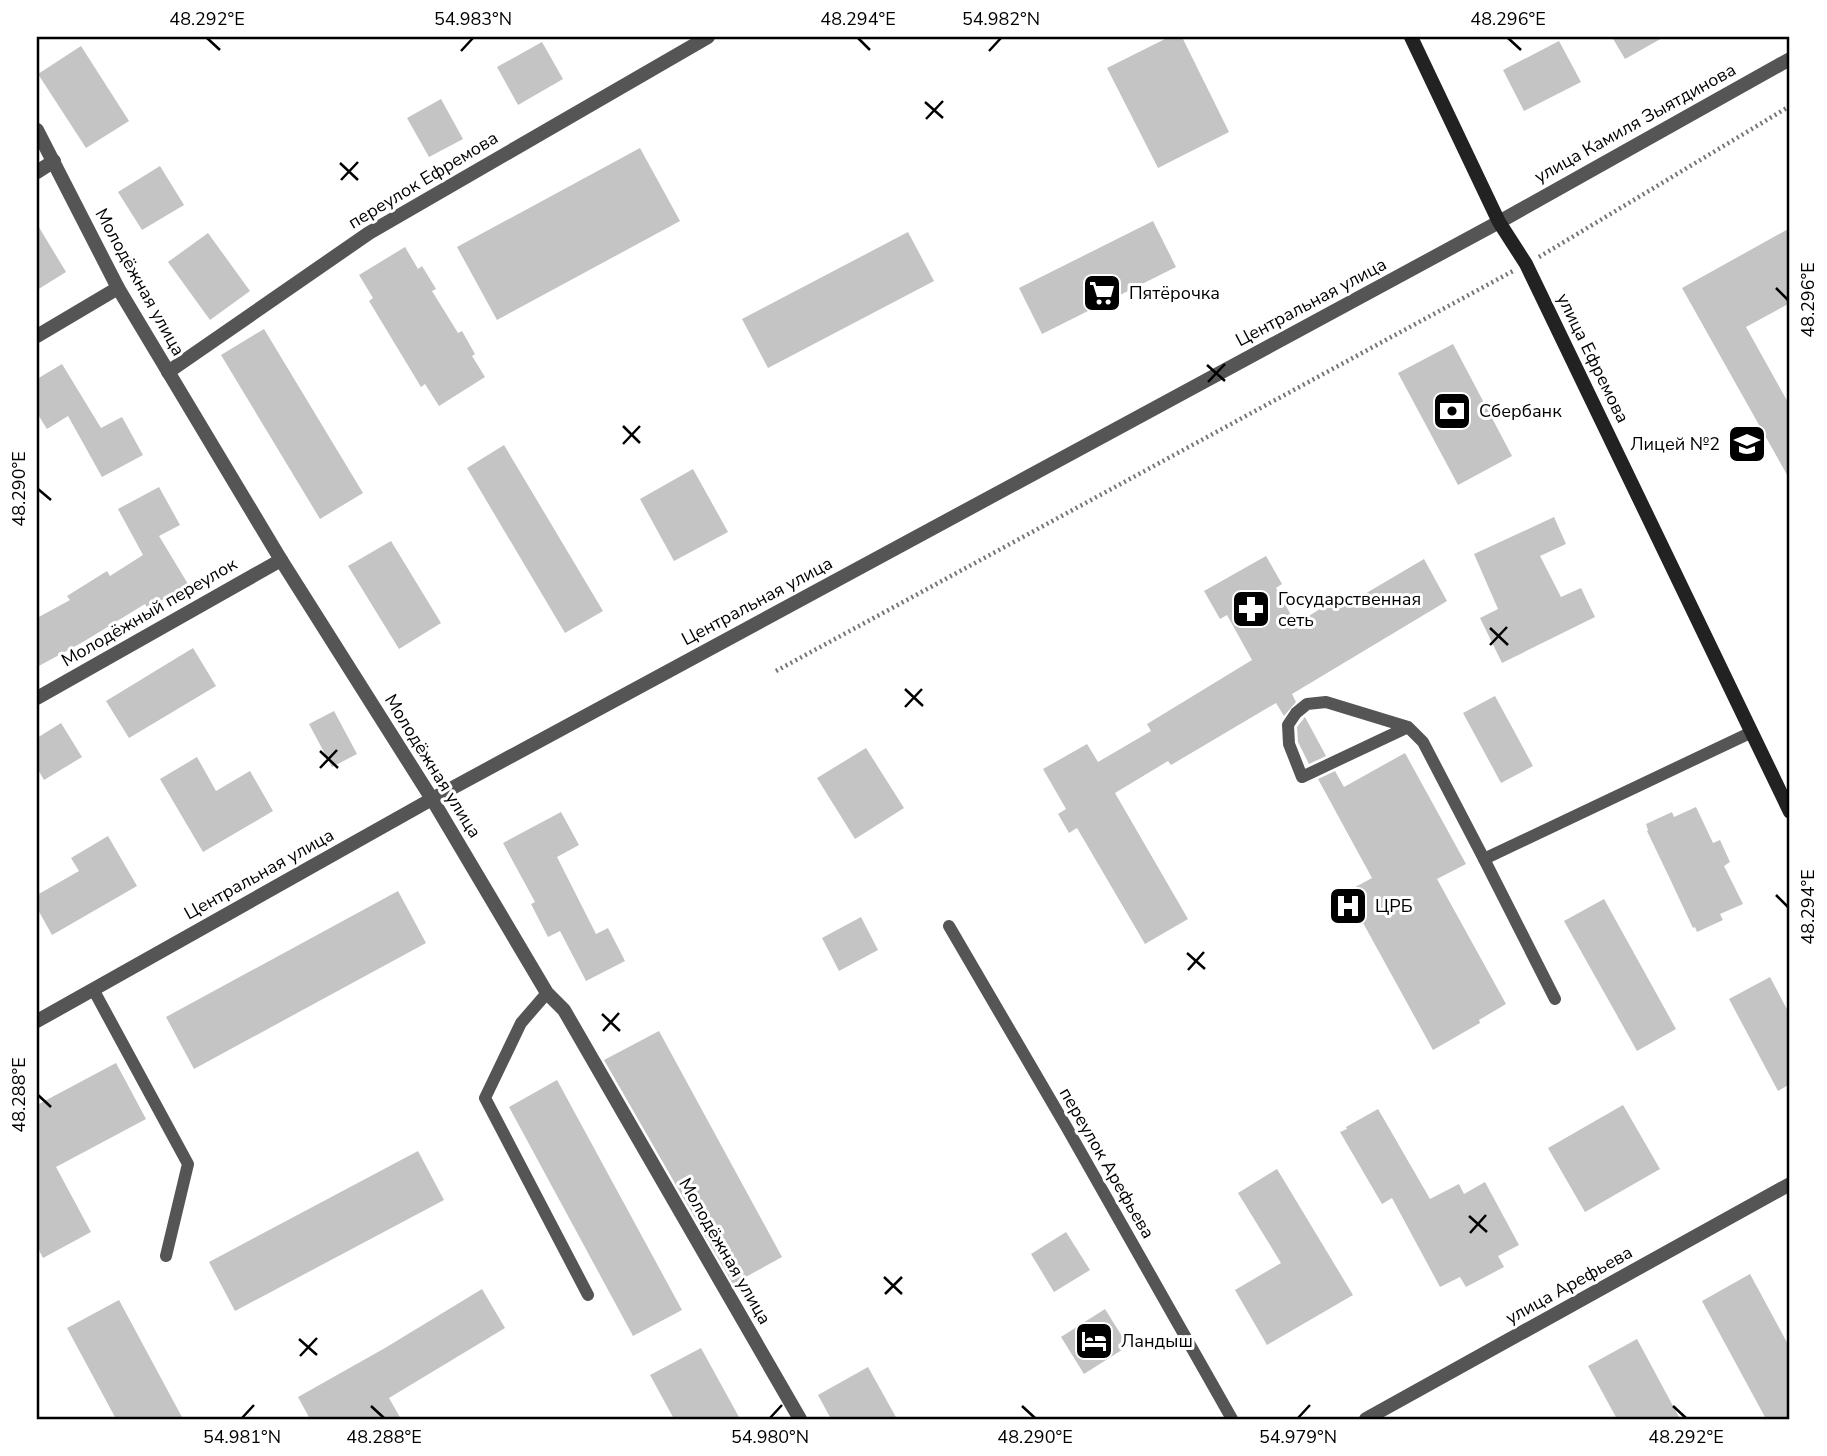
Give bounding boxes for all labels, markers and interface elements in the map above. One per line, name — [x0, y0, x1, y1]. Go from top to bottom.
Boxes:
text: 48.292°E — [169, 7, 245, 31]
text: 54.983°N — [434, 7, 512, 31]
text: 48.294°E — [820, 7, 896, 31]
text: 54.982°N — [962, 7, 1040, 31]
text: 48.296°E — [1470, 7, 1546, 31]
street label: улица Камиля Зыятдинова — [1530, 58, 1740, 188]
street label: переулок Ефремова — [344, 126, 502, 234]
street label: Молодёжная улица — [89, 204, 191, 360]
street label: Центральная улица — [1231, 252, 1391, 352]
text: 48.296°E — [1796, 262, 1820, 338]
supermarket icon: Пятёрочка — [1081, 272, 1123, 314]
place label: Пятёрочка — [1129, 281, 1220, 305]
street label: улица Ефремова — [1551, 289, 1635, 427]
bank icon: Сбербанк — [1431, 390, 1473, 432]
place label: Сбербанк — [1479, 399, 1562, 423]
school or university icon: Лицей №2 — [1726, 423, 1768, 465]
place label: Лицей №2 — [1630, 432, 1720, 456]
text: 48.290°E — [7, 451, 31, 527]
street label: Центральная улица — [677, 551, 837, 651]
street label: Молодёжный переулок — [57, 552, 242, 672]
place label: Государственная сеть — [1278, 587, 1421, 632]
pharmacy icon: Государственная сеть — [1230, 588, 1272, 630]
street label: Молодёжная улица — [379, 690, 487, 842]
street label: Центральная улица — [180, 823, 338, 925]
text: 48.294°E — [1796, 869, 1820, 945]
hospital icon: ЦРБ — [1327, 885, 1369, 927]
place label: ЦРБ — [1375, 894, 1413, 918]
text: 48.288°E — [7, 1057, 31, 1133]
street label: переулок Арефьева — [1054, 1083, 1160, 1243]
street label: Молодёжная улица — [673, 1173, 777, 1329]
street label: улица Арефьева — [1501, 1240, 1637, 1330]
hotel icon: Ландыш — [1073, 1320, 1115, 1362]
place label: Ландыш — [1121, 1329, 1193, 1353]
text: 54.981°N — [203, 1425, 281, 1449]
text: 48.288°E — [346, 1425, 422, 1449]
text: 54.980°N — [731, 1425, 809, 1449]
text: 48.290°E — [997, 1425, 1073, 1449]
text: 54.979°N — [1259, 1425, 1337, 1449]
text: 48.292°E — [1648, 1425, 1724, 1449]

